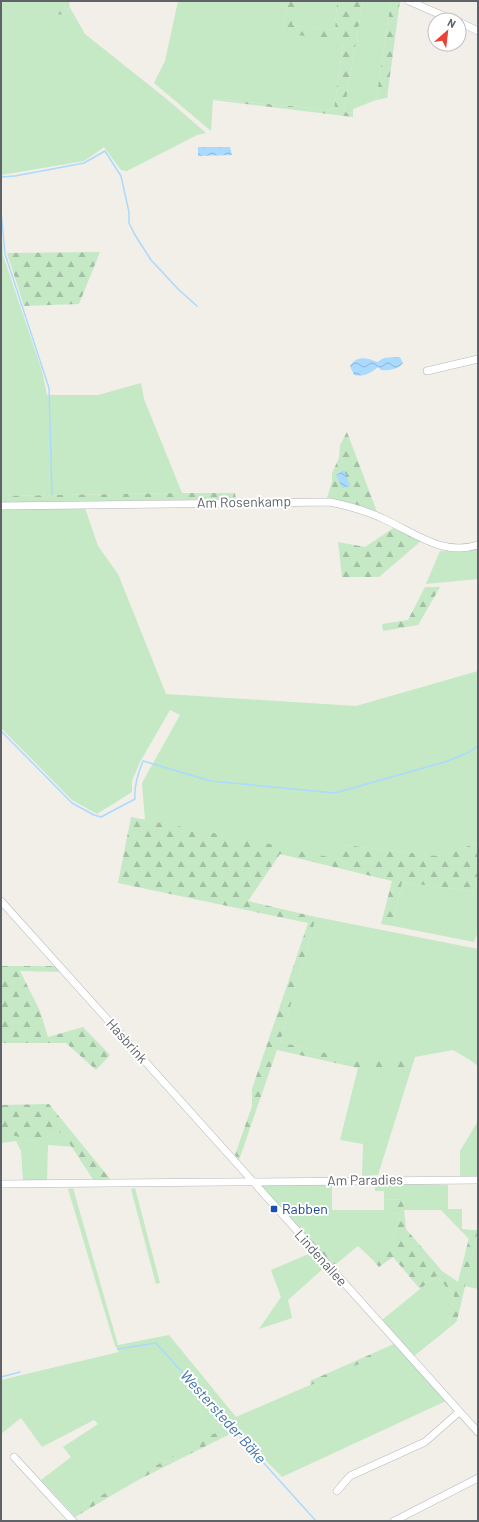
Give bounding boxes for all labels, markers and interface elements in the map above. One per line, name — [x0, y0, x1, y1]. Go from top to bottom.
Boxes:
north arrow — [427, 12, 467, 52]
text: N — [446, 15, 458, 30]
street label: Am Rosenkamp — [197, 492, 291, 511]
street label: Hasbrink — [103, 1015, 152, 1066]
street label: Am Paradies — [327, 1170, 403, 1189]
place label: Rabben — [282, 1200, 328, 1217]
marker: Rabben — [269, 1204, 279, 1214]
street label: Lindenallee — [292, 1226, 351, 1289]
water label: Westersteder Bäke — [177, 1366, 271, 1467]

